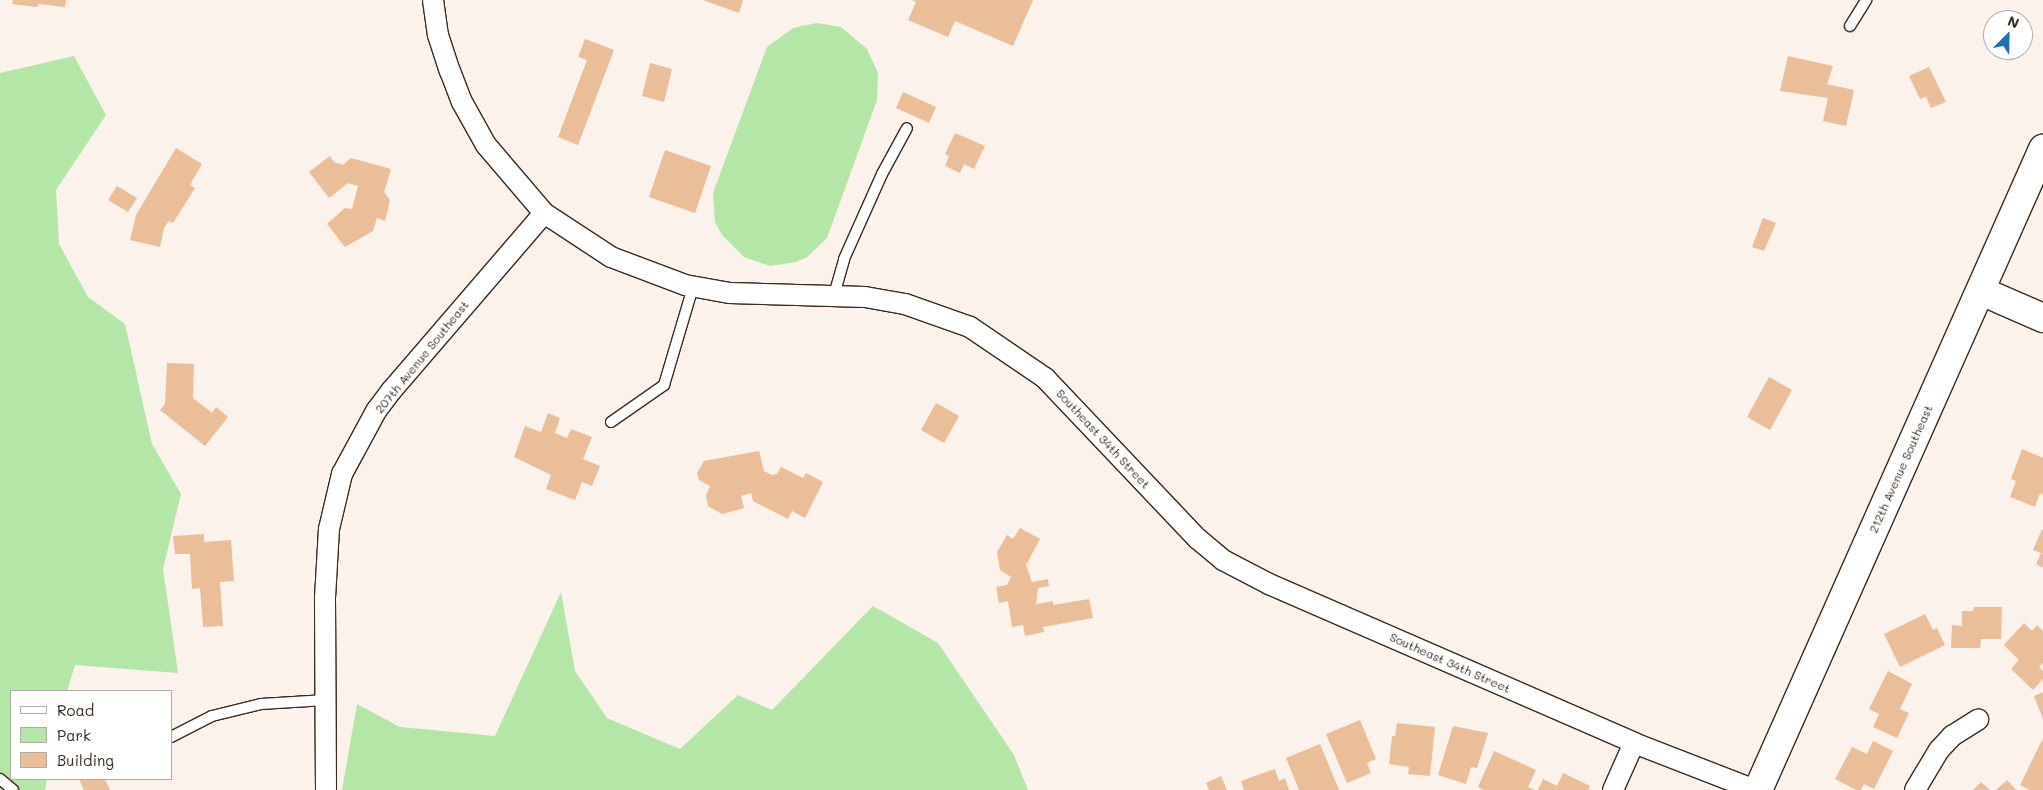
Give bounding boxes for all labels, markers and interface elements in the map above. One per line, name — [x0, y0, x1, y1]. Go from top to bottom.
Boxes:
north arrow — [1983, 10, 2033, 60]
text: N — [2005, 11, 2022, 32]
street label: 207th Avenue Southeast — [372, 298, 472, 416]
street label: Southeast 34th Street — [1053, 386, 1153, 492]
street label: 212th Avenue Southeast — [1866, 403, 1936, 535]
street label: Southeast 34th Street — [1387, 630, 1513, 696]
legend — [10, 690, 172, 780]
text: Road — [57, 700, 94, 720]
text: Park — [57, 725, 91, 745]
text: Building — [57, 750, 114, 770]

